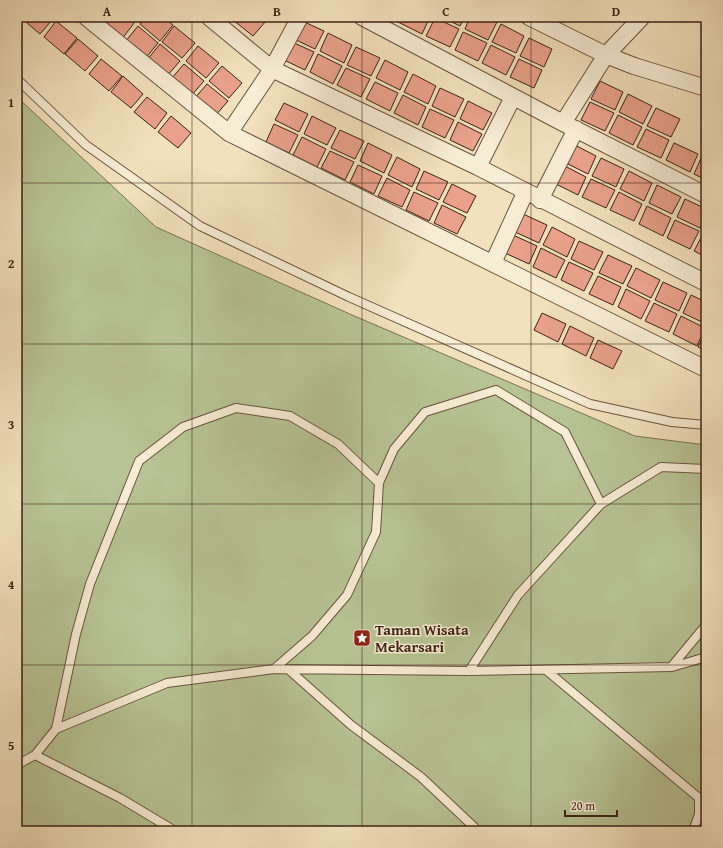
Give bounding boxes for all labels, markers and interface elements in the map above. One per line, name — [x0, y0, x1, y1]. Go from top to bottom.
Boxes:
text: A — [103, 2, 112, 21]
text: B — [273, 2, 281, 21]
text: C — [442, 2, 450, 21]
text: D — [612, 2, 620, 21]
text: 1 — [8, 93, 14, 112]
text: 2 — [8, 254, 15, 273]
text: 3 — [8, 415, 14, 434]
text: 4 — [8, 575, 15, 594]
place label: Taman Wisata Mekarsari — [375, 619, 469, 657]
place icon: Taman Wisata Mekarsari — [352, 628, 372, 648]
text: 5 — [8, 736, 15, 755]
scale bar — [565, 792, 617, 818]
text: 20 m — [571, 797, 595, 814]

